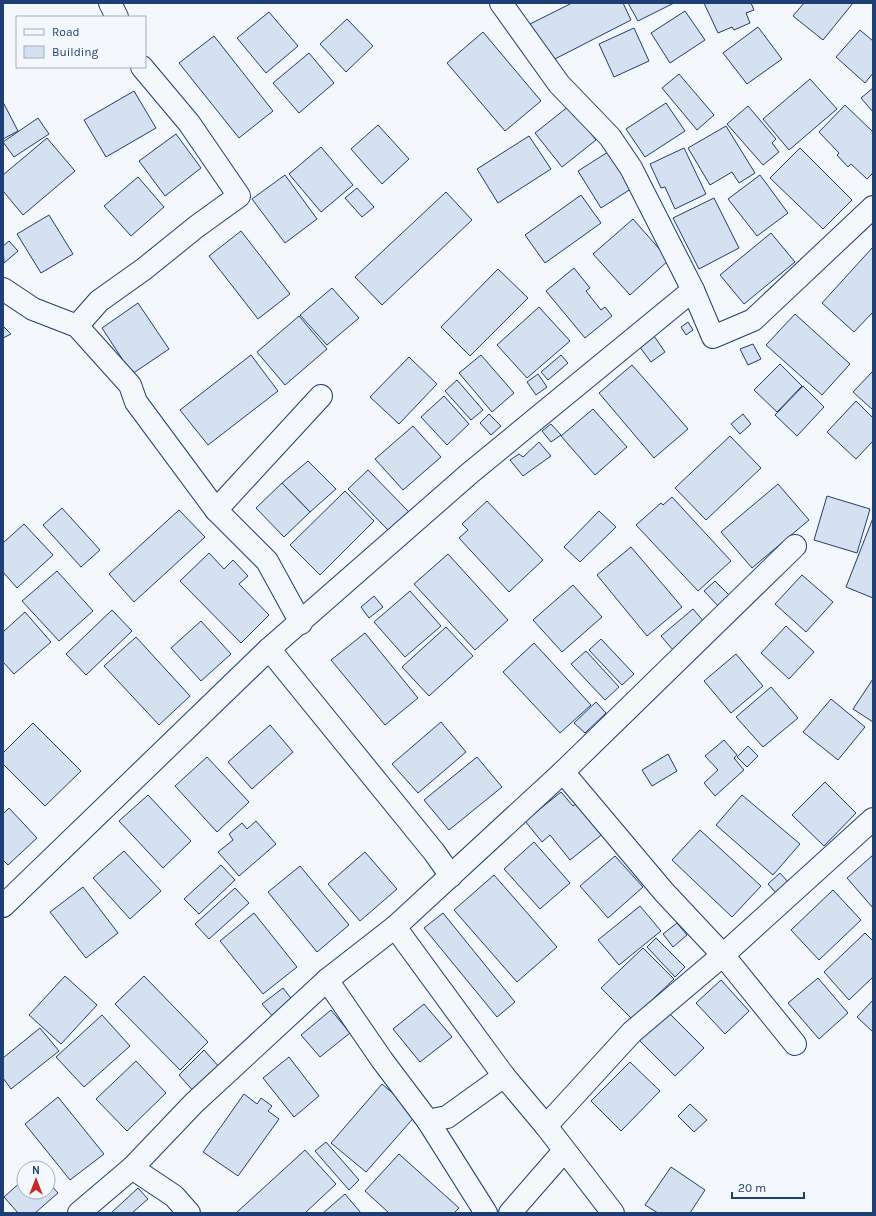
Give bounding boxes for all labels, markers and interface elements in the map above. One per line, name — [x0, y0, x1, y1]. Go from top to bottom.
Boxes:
legend — [16, 16, 146, 68]
text: Road — [52, 25, 80, 39]
text: Building — [52, 45, 99, 59]
north arrow — [16, 1160, 56, 1200]
text: N — [32, 1164, 40, 1177]
scale bar — [732, 1174, 804, 1200]
text: 20 m — [738, 1181, 766, 1195]

